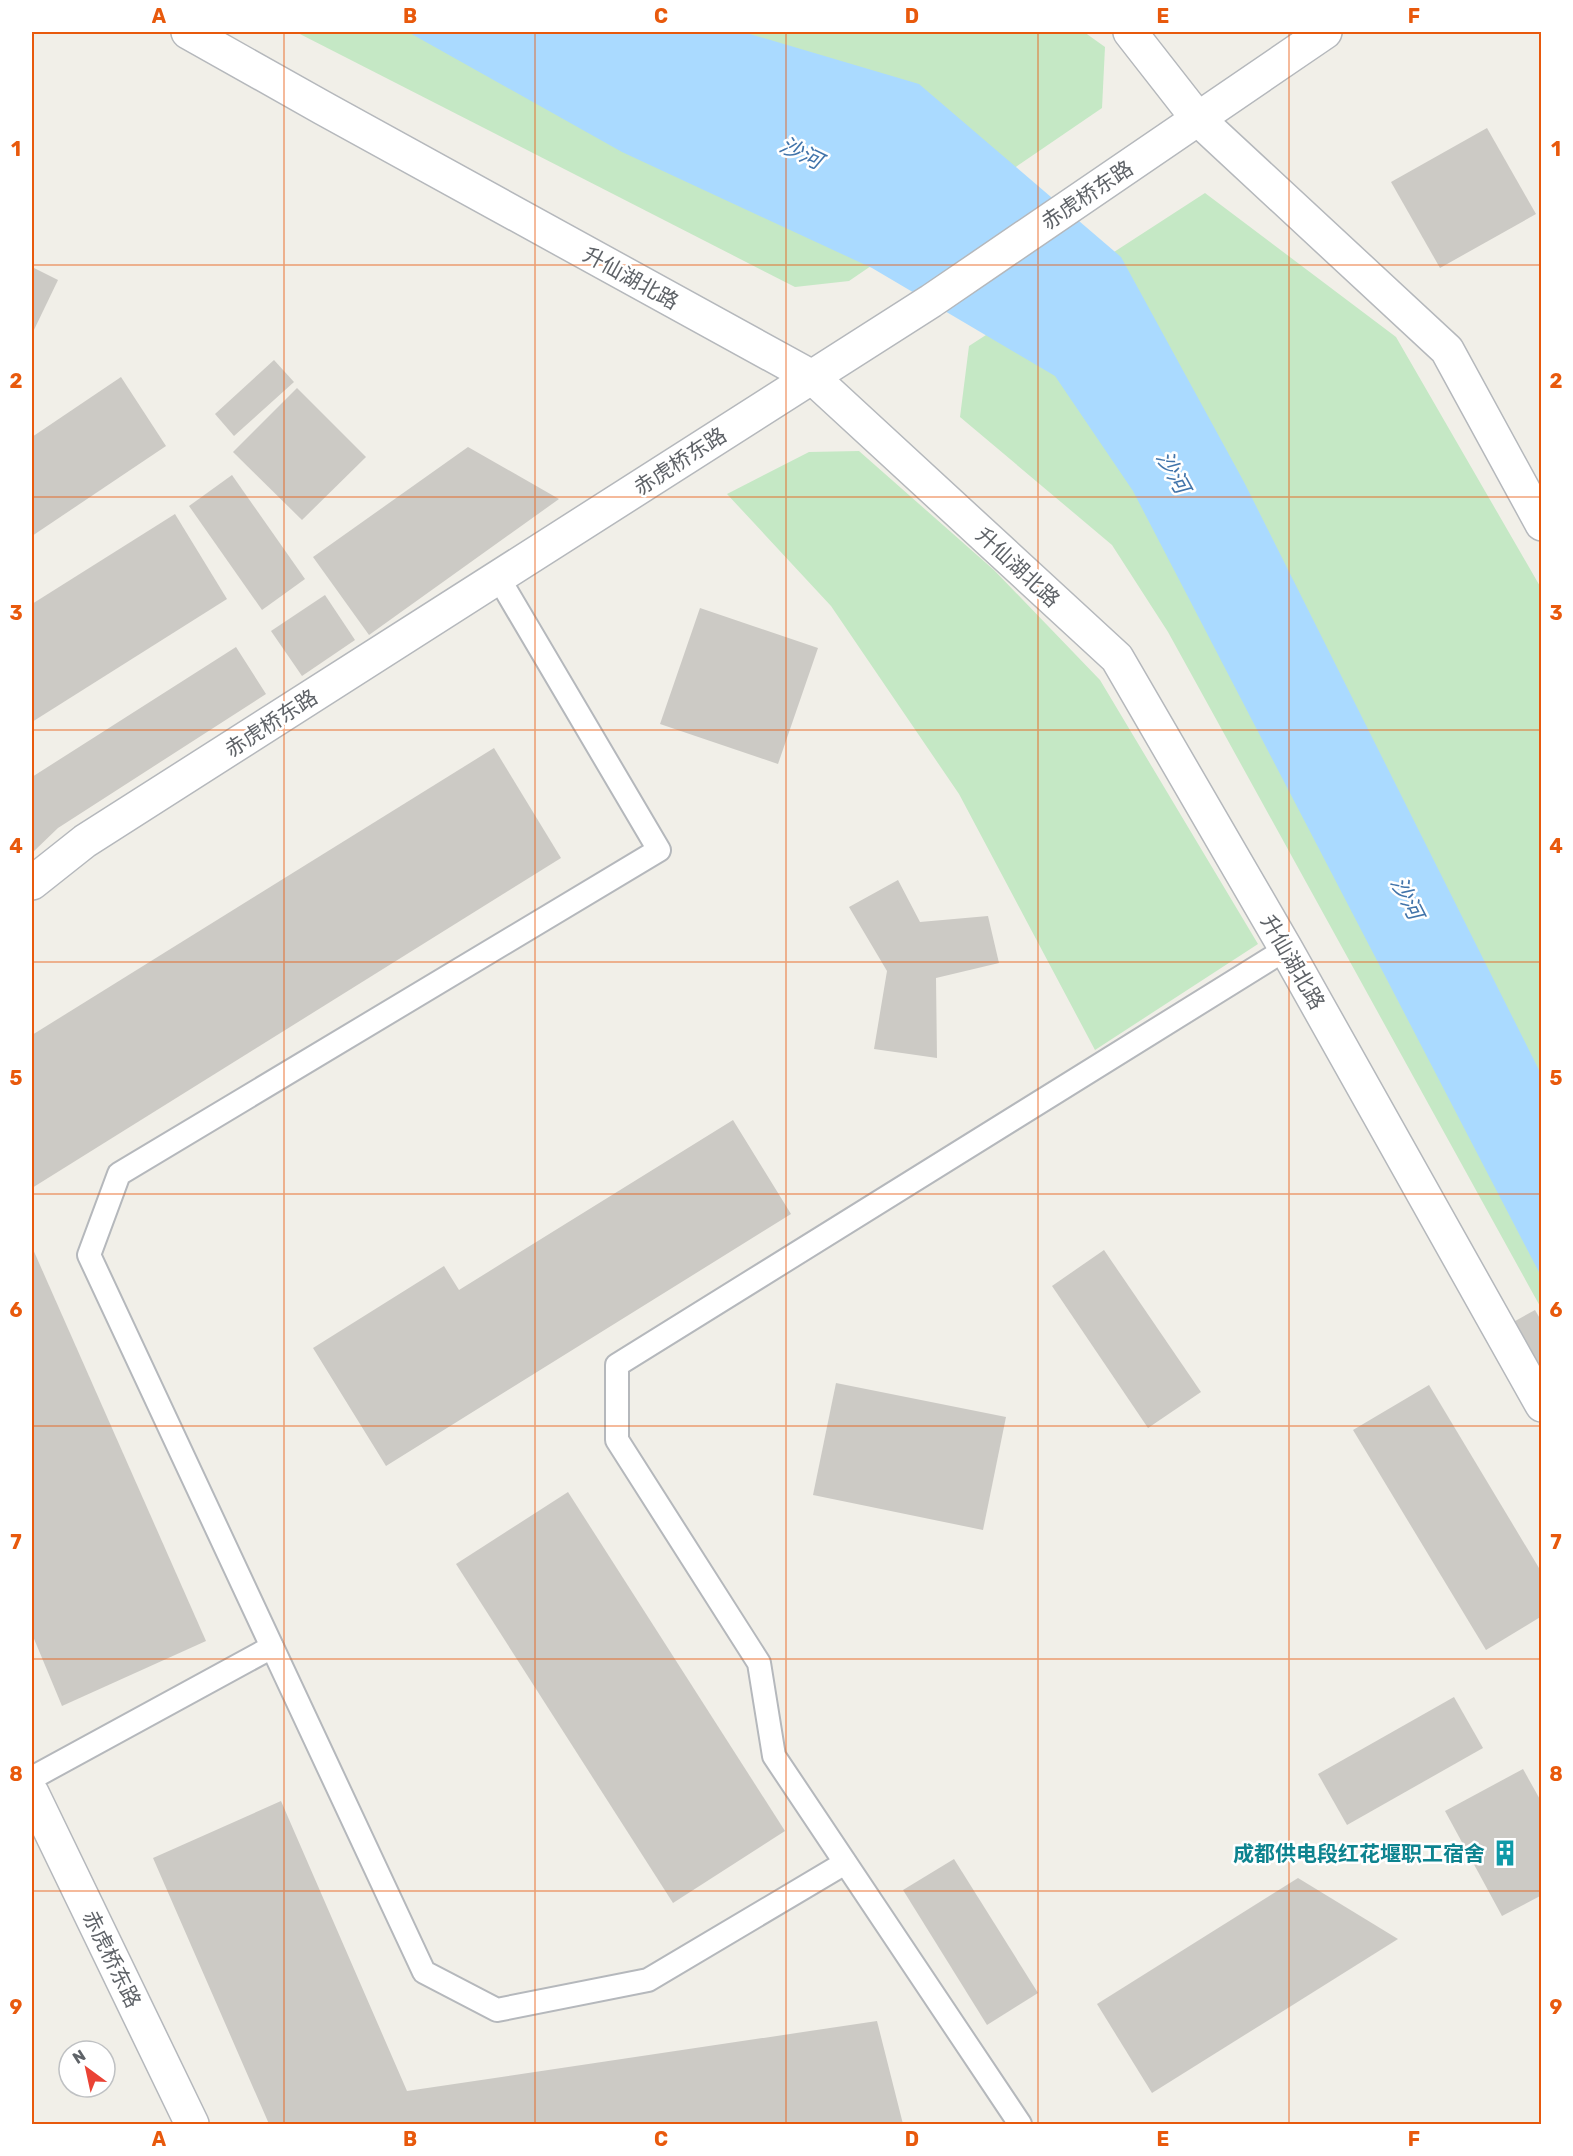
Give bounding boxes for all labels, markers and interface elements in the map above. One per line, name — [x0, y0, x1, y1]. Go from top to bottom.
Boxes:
text: A — [152, 4, 167, 28]
text: B — [403, 4, 417, 28]
text: C — [654, 4, 668, 28]
text: D — [905, 4, 919, 28]
text: E — [1157, 4, 1169, 28]
text: F — [1408, 4, 1420, 28]
water label: 沙河 — [775, 131, 830, 177]
text: 1 — [11, 137, 21, 161]
text: 1 — [1551, 137, 1561, 161]
street label: 赤虎桥东路 — [1036, 155, 1138, 235]
street label: 升仙湖北路 — [579, 242, 683, 314]
text: 2 — [10, 369, 23, 393]
text: 2 — [1550, 369, 1563, 393]
street label: 赤虎桥东路 — [629, 422, 731, 500]
water label: 沙河 — [1151, 446, 1197, 501]
street label: 升仙湖北路 — [971, 522, 1065, 612]
text: 3 — [9, 601, 23, 625]
text: 3 — [1549, 601, 1563, 625]
street label: 赤虎桥东路 — [220, 684, 322, 762]
text: 4 — [9, 834, 23, 858]
text: 4 — [1549, 834, 1563, 858]
water label: 沙河 — [1385, 872, 1431, 927]
street label: 升仙湖北路 — [1256, 910, 1330, 1014]
text: 5 — [10, 1066, 23, 1090]
text: 5 — [1550, 1066, 1563, 1090]
text: 6 — [9, 1298, 23, 1322]
text: 6 — [1549, 1298, 1563, 1322]
text: 7 — [10, 1530, 22, 1554]
text: 7 — [1550, 1530, 1562, 1554]
text: 8 — [9, 1762, 23, 1786]
text: 8 — [1549, 1762, 1563, 1786]
building icon: 成都供电段红花堰职工宿舍 — [1490, 1838, 1520, 1868]
place label: 成都供电段红花堰职工宿舍 — [1233, 1841, 1485, 1866]
street label: 赤虎桥东路 — [78, 1906, 146, 2012]
text: 9 — [10, 1995, 23, 2019]
text: 9 — [1550, 1995, 1563, 2019]
north arrow — [57, 2039, 117, 2099]
text: N — [69, 2046, 89, 2068]
text: A — [152, 2127, 167, 2151]
text: B — [403, 2127, 417, 2151]
text: C — [654, 2127, 668, 2151]
text: D — [905, 2127, 919, 2151]
text: E — [1157, 2127, 1169, 2151]
text: F — [1408, 2127, 1420, 2151]

